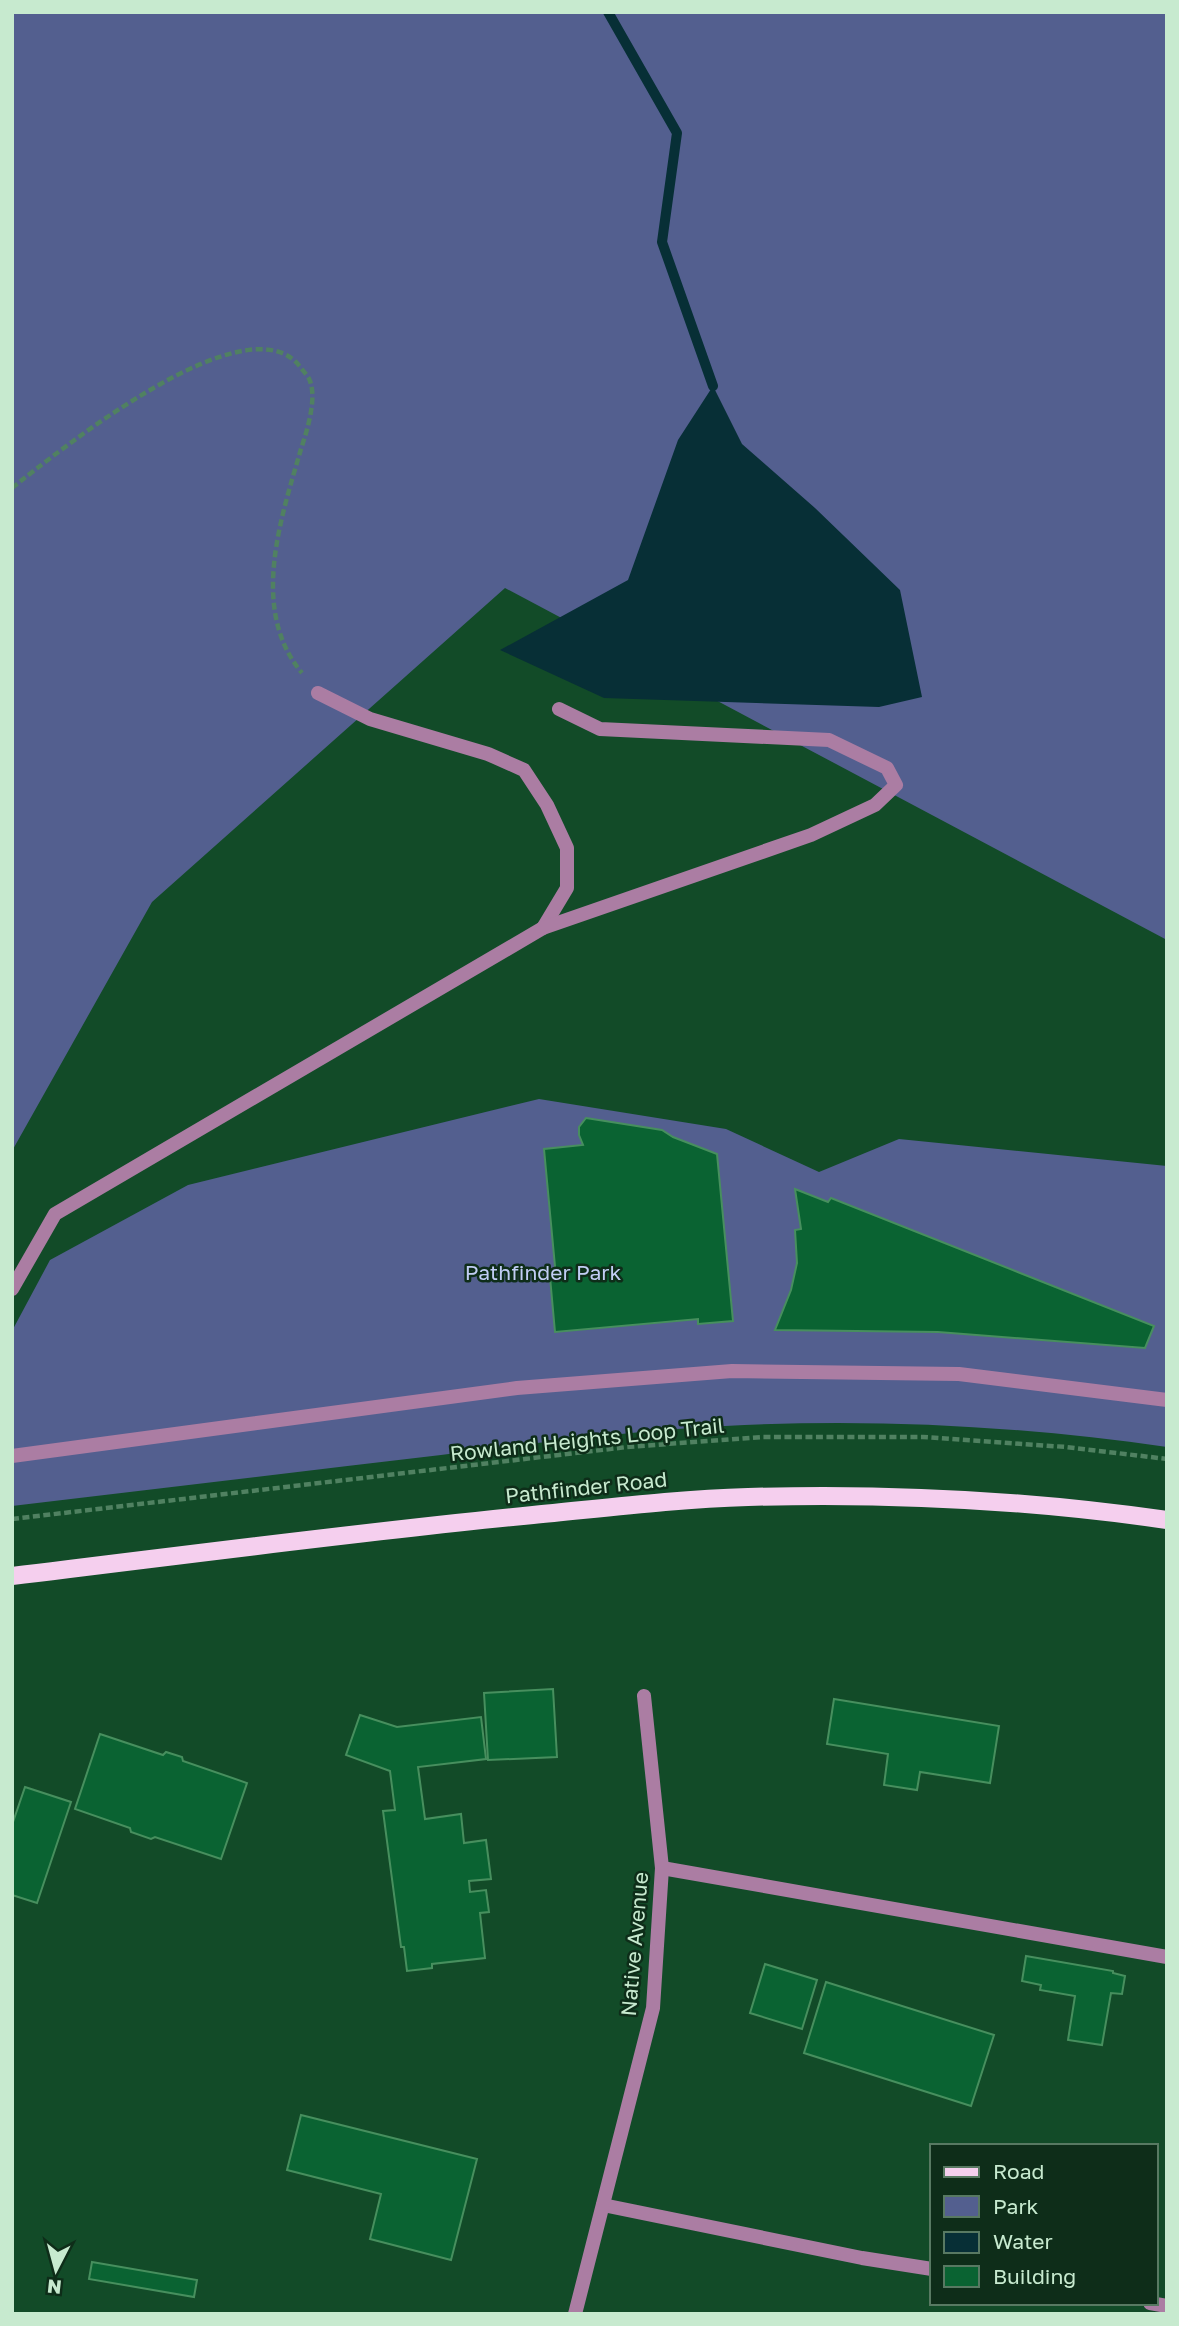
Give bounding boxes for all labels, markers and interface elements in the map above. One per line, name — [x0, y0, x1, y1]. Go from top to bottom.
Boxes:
park label: Pathfinder Park — [465, 1259, 621, 1285]
street label: Rowland Heights Loop Trail — [449, 1412, 725, 1466]
street label: Pathfinder Road — [504, 1466, 668, 1508]
street label: Native Avenue — [615, 1871, 653, 2017]
legend — [930, 2144, 1158, 2305]
text: Road — [993, 2158, 1044, 2184]
text: Park — [993, 2193, 1039, 2219]
text: Water — [993, 2228, 1053, 2254]
north arrow — [21, 2235, 91, 2305]
text: Building — [993, 2263, 1076, 2289]
text: N — [46, 2275, 63, 2300]

